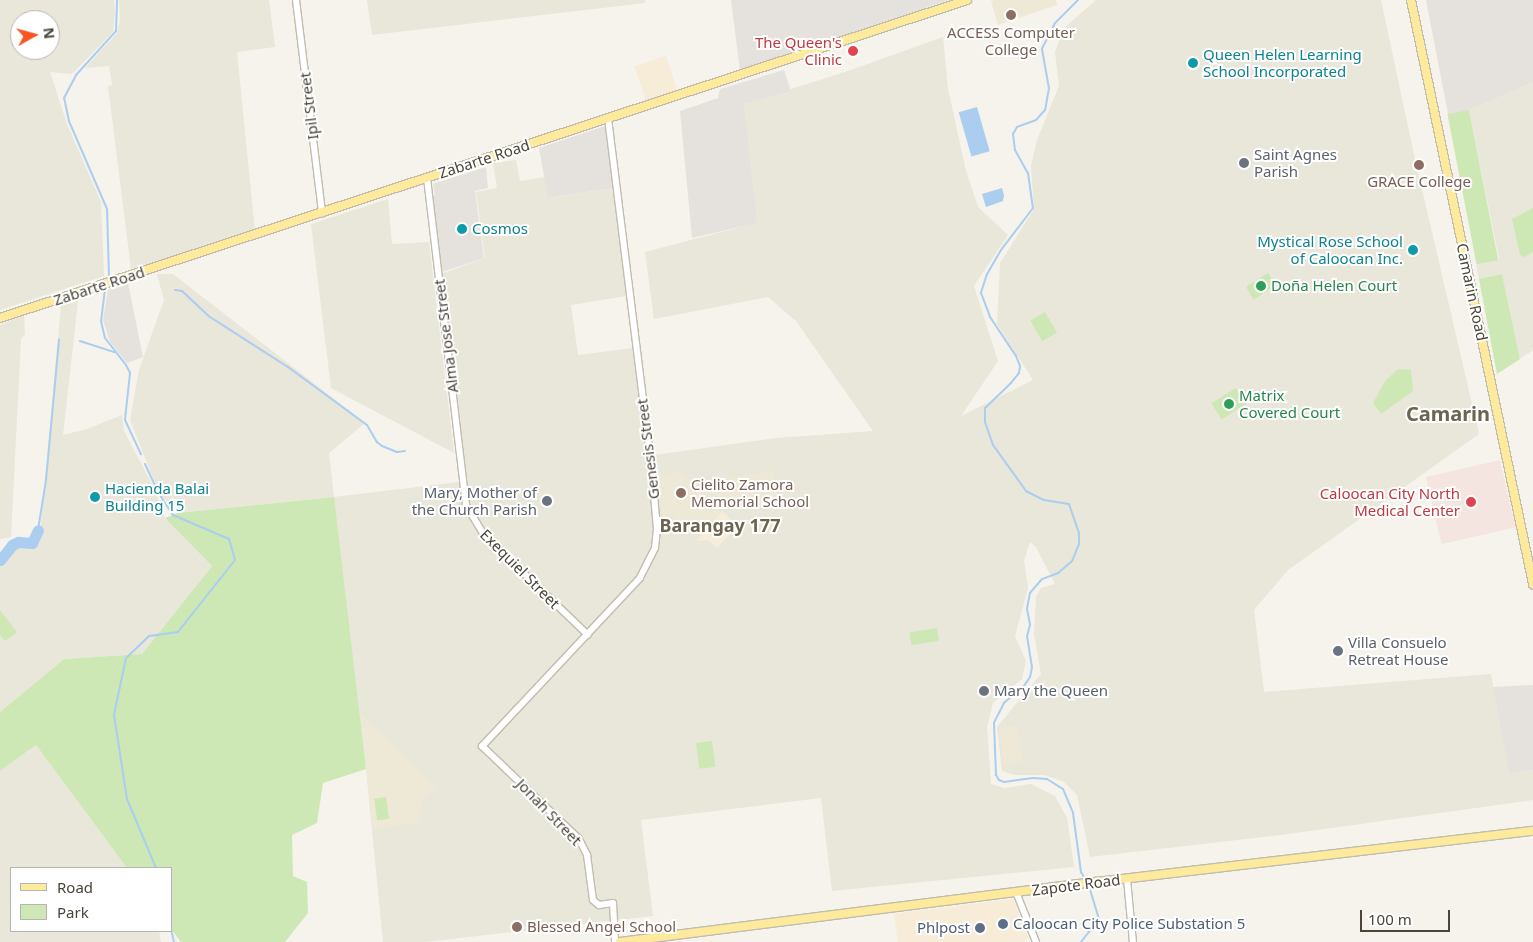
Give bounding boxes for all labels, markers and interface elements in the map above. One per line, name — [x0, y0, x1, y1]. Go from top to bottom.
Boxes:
marker: ACCESS Computer College — [1005, 9, 1017, 21]
north arrow — [10, 10, 60, 60]
place label: ACCESS Computer College — [947, 23, 1075, 58]
text: N — [39, 26, 60, 40]
place label: The Queen's Clinic — [755, 33, 842, 68]
marker: The Queen's Clinic — [846, 44, 860, 58]
place label: Queen Helen Learning School Incorporated — [1203, 45, 1362, 80]
marker: Queen Helen Learning School Incorporated — [1187, 57, 1199, 69]
street label: Ipil Street — [296, 71, 322, 141]
street label: Zabarte Road — [436, 136, 532, 182]
place label: Saint Agnes Parish — [1254, 145, 1337, 180]
marker: Saint Agnes Parish — [1238, 157, 1250, 169]
marker: GRACE College — [1413, 159, 1425, 171]
place label: GRACE College — [1367, 173, 1471, 191]
place label: Cosmos — [472, 220, 528, 238]
marker: Cosmos — [456, 223, 468, 235]
place label: Mystical Rose School of Caloocan Inc. — [1257, 232, 1403, 267]
street label: Camarin Road — [1453, 241, 1491, 343]
marker: Mystical Rose School of Caloocan Inc. — [1407, 244, 1419, 256]
street label: Zabarte Road — [51, 263, 147, 309]
place label: Doña Helen Court — [1271, 277, 1397, 295]
street label: Alma Jose Street — [430, 278, 462, 394]
marker: Doña Helen Court — [1255, 280, 1267, 292]
place label: Matrix Covered Court — [1239, 386, 1340, 421]
street label: Genesis Street — [633, 398, 663, 500]
marker: Matrix Covered Court — [1223, 398, 1235, 410]
district label: Camarin — [1406, 401, 1490, 425]
place label: Cielito Zamora Memorial School — [691, 475, 809, 510]
place label: Hacienda Balai Building 15 — [105, 479, 209, 514]
place label: Mary, Mother of the Church Parish — [412, 483, 537, 518]
place label: Caloocan City North Medical Center — [1320, 484, 1460, 519]
marker: Cielito Zamora Memorial School — [675, 487, 687, 499]
marker: Hacienda Balai Building 15 — [89, 491, 101, 503]
marker: Mary, Mother of the Church Parish — [541, 495, 553, 507]
marker: Caloocan City North Medical Center — [1464, 495, 1478, 509]
district label: Barangay 177 — [660, 514, 780, 536]
street label: Exequiel Street — [477, 526, 563, 612]
place label: Villa Consuelo Retreat House — [1348, 633, 1448, 668]
marker: Villa Consuelo Retreat House — [1332, 645, 1344, 657]
place label: Mary the Queen — [994, 682, 1108, 700]
marker: Mary the Queen — [978, 685, 990, 697]
street label: Jonah Street — [513, 775, 585, 849]
legend — [10, 867, 172, 932]
street label: Zapote Road — [1031, 871, 1121, 899]
text: Road — [57, 877, 93, 897]
scale bar — [1363, 900, 1453, 932]
text: Park — [57, 902, 89, 922]
text: 100 m — [1368, 909, 1412, 929]
place label: Caloocan City Police Substation 5 — [1013, 915, 1245, 933]
place label: Blessed Angel School — [527, 918, 676, 936]
marker: Caloocan City Police Substation 5 — [997, 918, 1009, 930]
place label: Phlpost — [917, 919, 970, 937]
marker: Blessed Angel School — [511, 921, 523, 933]
marker: Phlpost — [974, 922, 986, 934]

